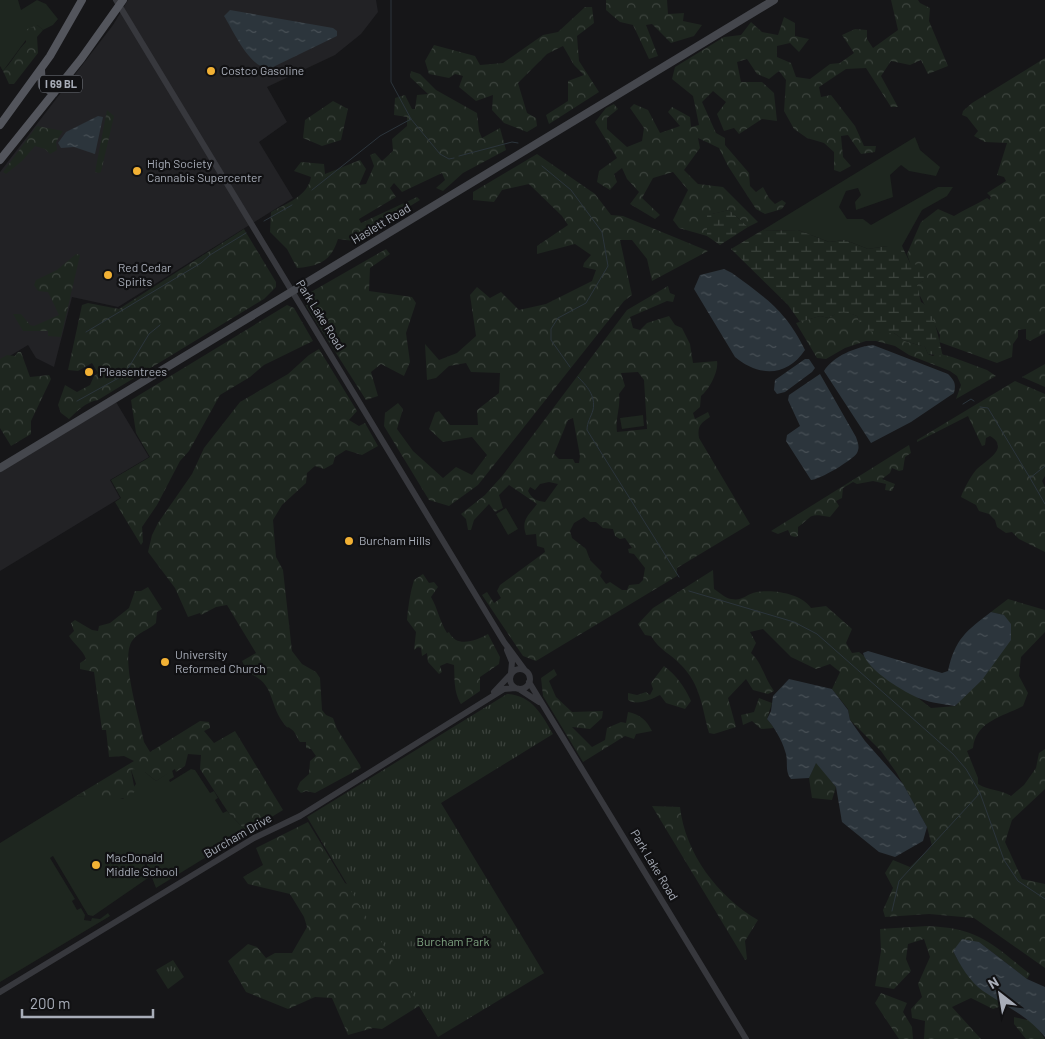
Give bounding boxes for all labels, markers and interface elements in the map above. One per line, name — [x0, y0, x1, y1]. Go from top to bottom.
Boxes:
place label: Costco Gasoline — [221, 63, 304, 77]
marker: Costco Gasoline — [205, 65, 217, 77]
road number: I 69 BL — [40, 76, 82, 92]
place label: High Society Cannabis Supercenter — [147, 156, 263, 184]
marker: High Society Cannabis Supercenter — [131, 165, 143, 177]
street label: Haslett Road — [348, 200, 413, 246]
place label: Red Cedar Spirits — [118, 260, 172, 288]
marker: Red Cedar Spirits — [102, 269, 114, 281]
street label: Park Lake Road — [294, 277, 348, 352]
place label: Pleasentrees — [99, 364, 167, 378]
marker: Pleasentrees — [83, 366, 95, 378]
place label: Burcham Hills — [359, 533, 431, 547]
marker: Burcham Hills — [343, 535, 355, 547]
place label: University Reformed Church — [175, 647, 266, 675]
marker: University Reformed Church — [159, 656, 171, 668]
street label: Burcham Drive — [201, 810, 274, 860]
street label: Park Lake Road — [628, 827, 681, 902]
place label: MacDonald Middle School — [106, 850, 178, 878]
marker: MacDonald Middle School — [90, 859, 102, 871]
park label: Burcham Park — [417, 934, 489, 948]
north arrow — [975, 969, 1025, 1019]
text: N — [985, 973, 1001, 992]
scale bar — [22, 986, 154, 1018]
text: 200 m — [30, 994, 70, 1012]

